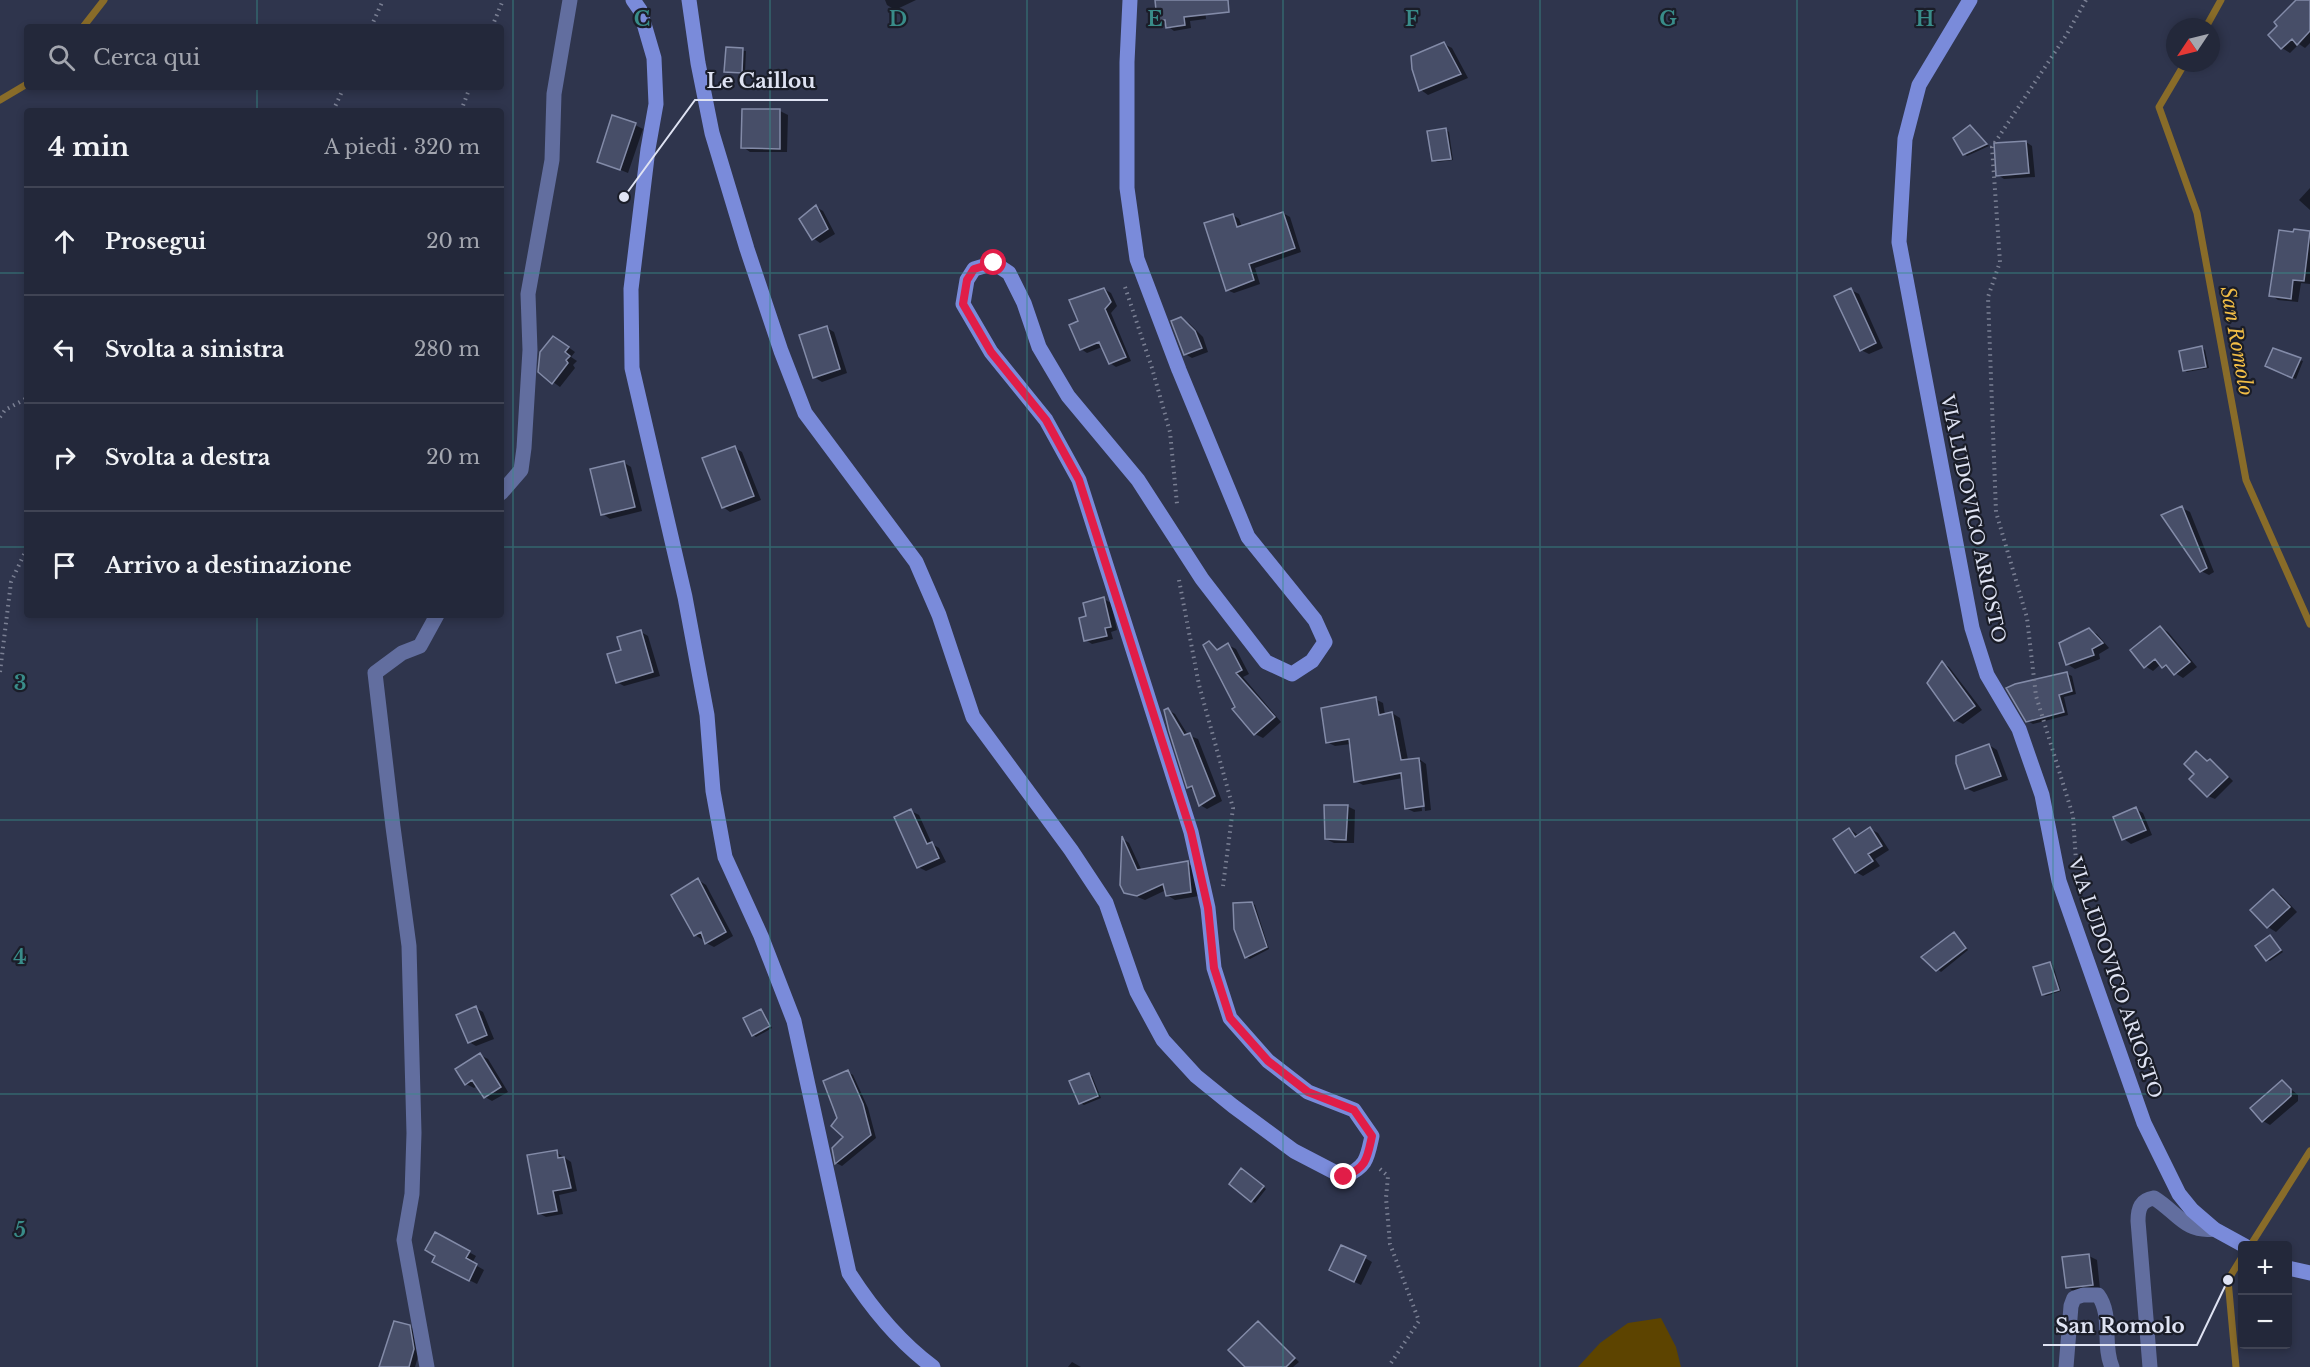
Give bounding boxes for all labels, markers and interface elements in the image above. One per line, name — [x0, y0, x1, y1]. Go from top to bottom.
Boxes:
text: C — [634, 7, 650, 31]
text: D — [889, 7, 907, 31]
text: E — [1147, 7, 1163, 31]
text: F — [1405, 7, 1419, 31]
text: G — [1659, 7, 1677, 31]
text: H — [1916, 7, 1935, 31]
north arrow — [2166, 18, 2220, 72]
search box — [24, 24, 504, 90]
icon: search — [45, 41, 78, 74]
text: Cerca qui — [93, 44, 200, 71]
callout: Le Caillou — [695, 62, 828, 100]
text: Le Caillou — [707, 69, 815, 93]
text: 4 min — [48, 131, 129, 163]
text: A piedi · 320 m — [324, 135, 480, 159]
icon: ahead — [48, 225, 81, 258]
text: Prosegui — [105, 228, 206, 255]
text: 20 m — [426, 229, 480, 253]
route start — [980, 249, 1006, 275]
water label: San Romolo — [2216, 284, 2258, 398]
icon: left — [48, 333, 81, 366]
text: Svolta a sinistra — [105, 336, 284, 363]
text: 280 m — [414, 337, 480, 361]
street label: VIA LUDOVICO ARIOSTO — [1936, 392, 2010, 645]
icon: right — [48, 441, 81, 474]
text: Svolta a destra — [105, 444, 270, 471]
text: 20 m — [426, 445, 480, 469]
icon: arrive — [48, 549, 81, 582]
text: Arrivo a destinazione — [105, 552, 352, 579]
text: 3 — [14, 671, 26, 695]
street label: VIA LUDOVICO ARIOSTO — [2063, 854, 2167, 1101]
text: 4 — [13, 945, 27, 969]
route end — [1330, 1163, 1356, 1189]
text: 5 — [14, 1218, 26, 1242]
map controls — [2238, 1241, 2292, 1349]
button: + — [2238, 1241, 2292, 1295]
button: − — [2238, 1295, 2292, 1349]
callout: San Romolo — [2043, 1307, 2197, 1345]
text: San Romolo — [2055, 1314, 2185, 1338]

